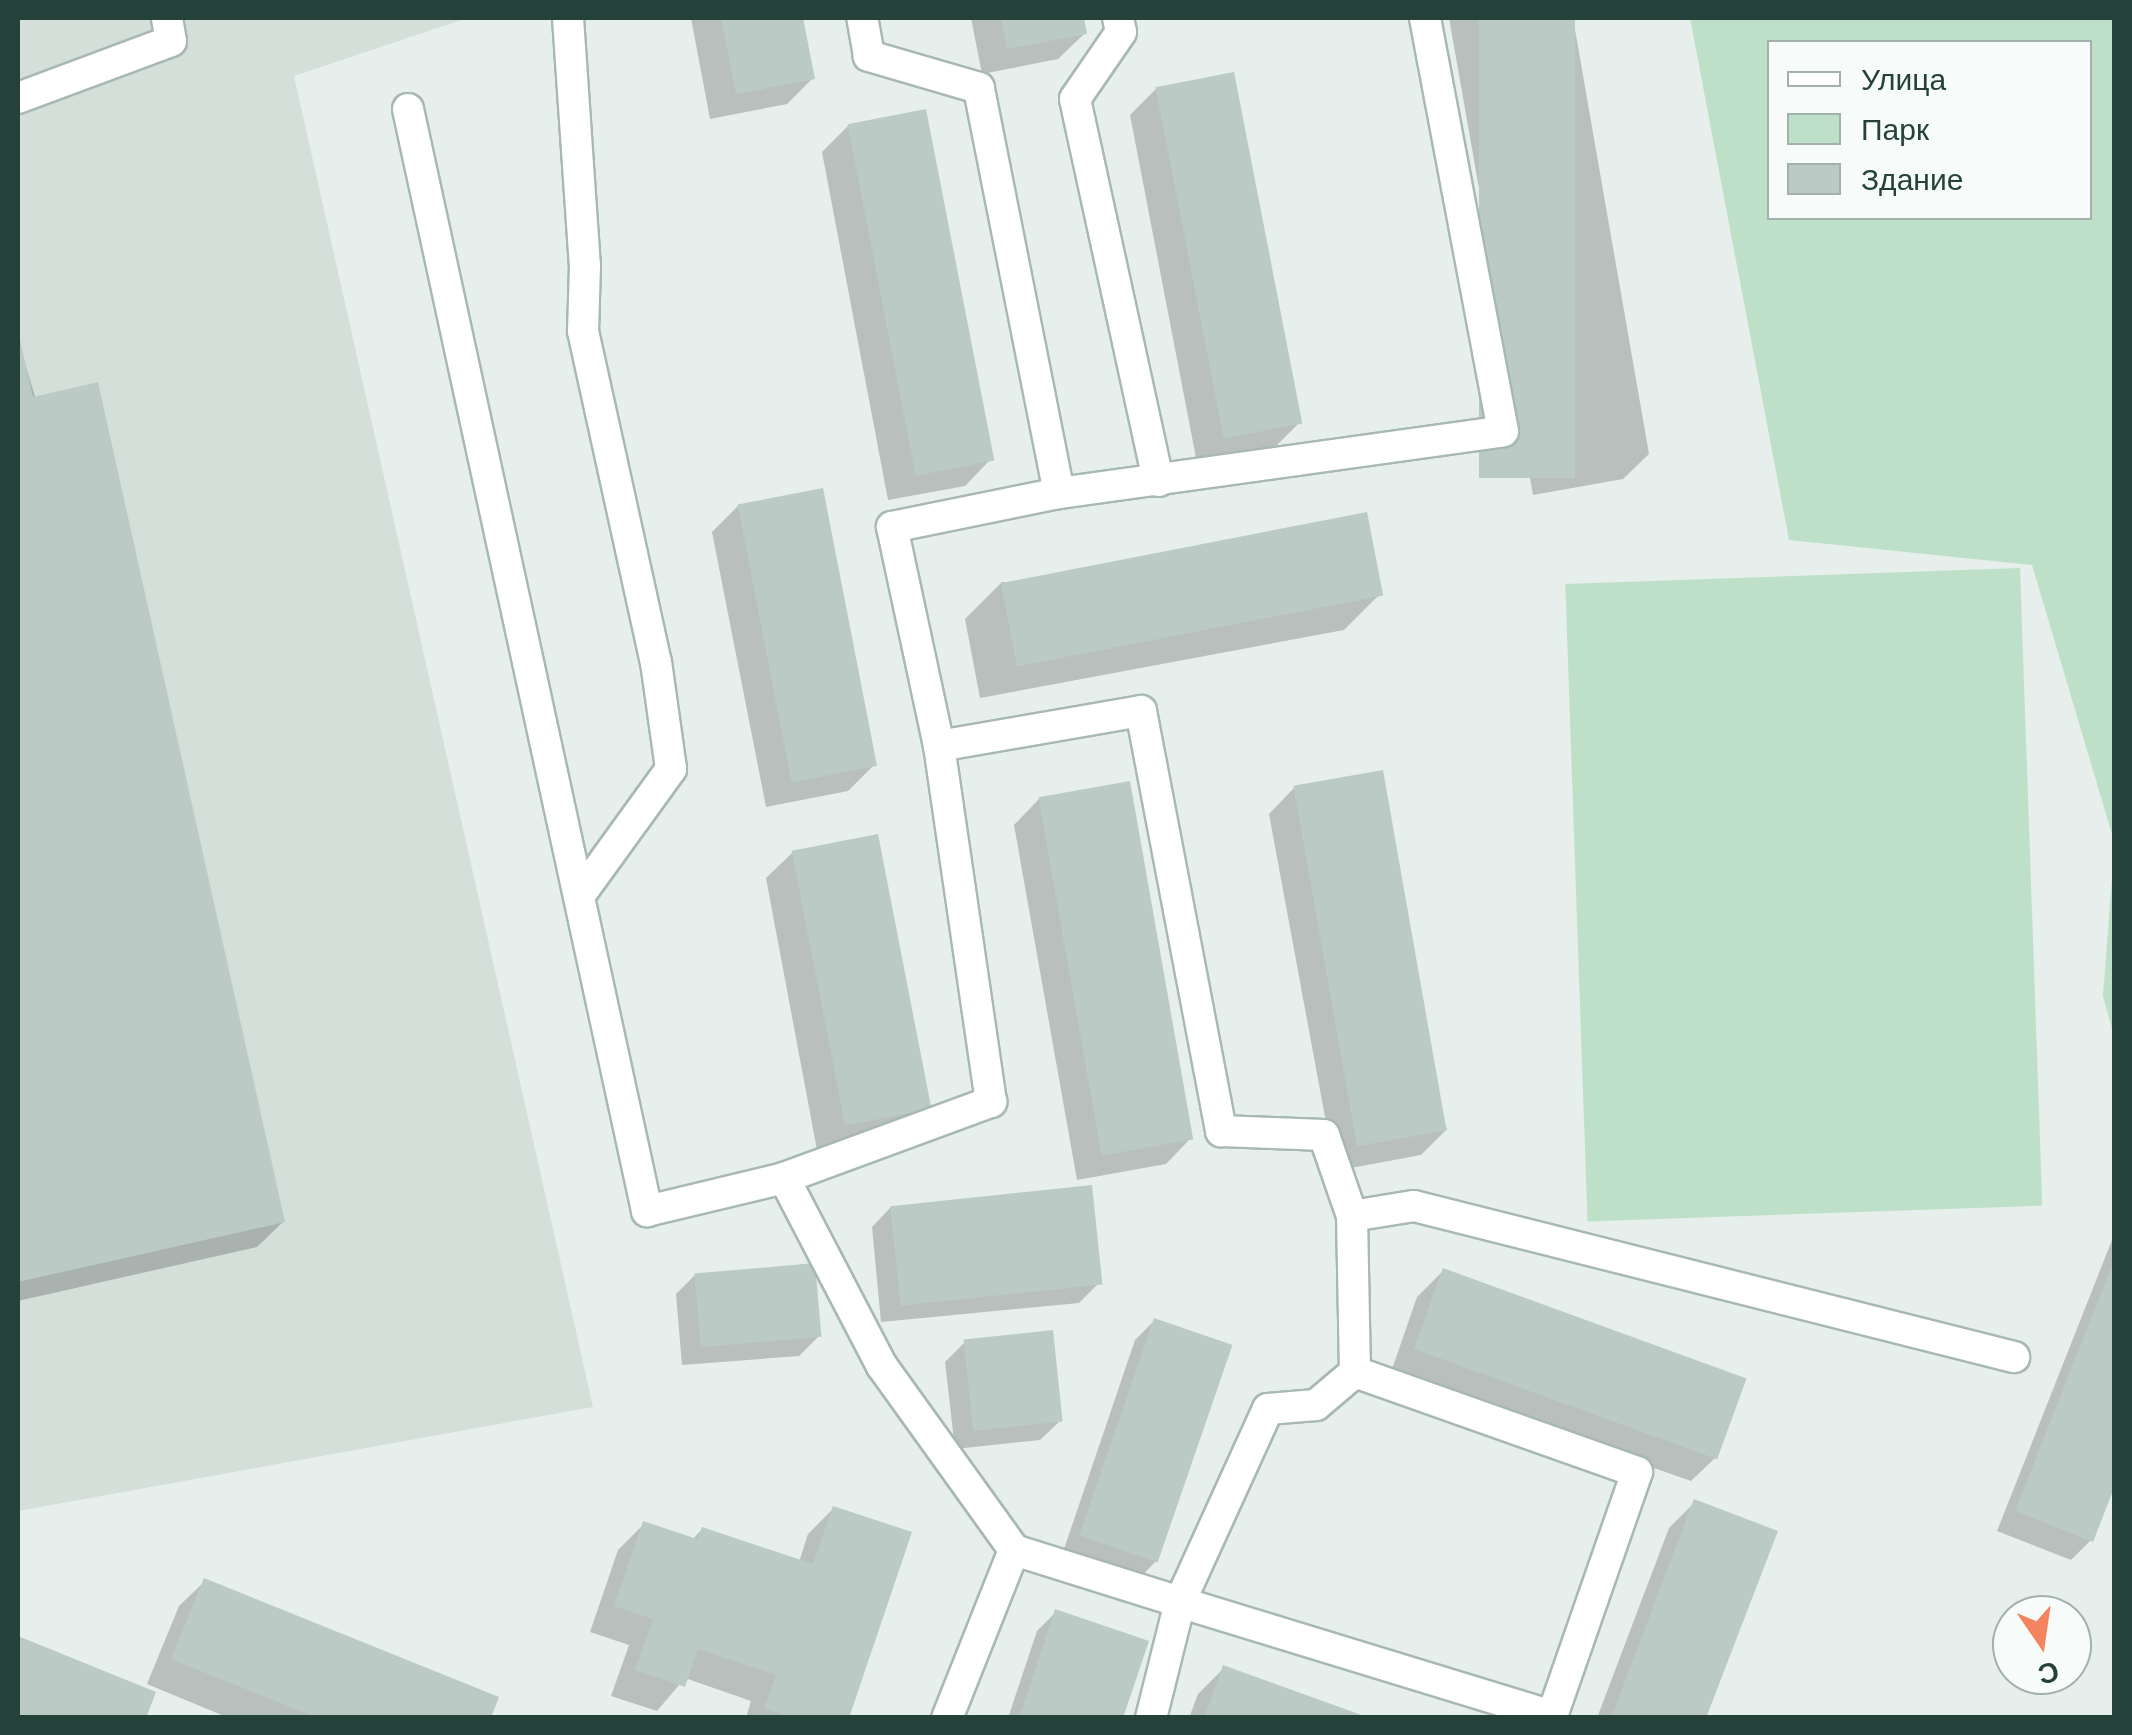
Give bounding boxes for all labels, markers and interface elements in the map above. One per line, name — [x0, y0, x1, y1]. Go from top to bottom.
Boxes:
legend — [1767, 40, 2092, 220]
text: Улица — [1861, 60, 1946, 99]
text: Парк — [1861, 110, 1929, 149]
text: Здание — [1861, 160, 1963, 199]
north arrow — [1992, 1595, 2092, 1695]
text: С — [2034, 1652, 2062, 1693]

